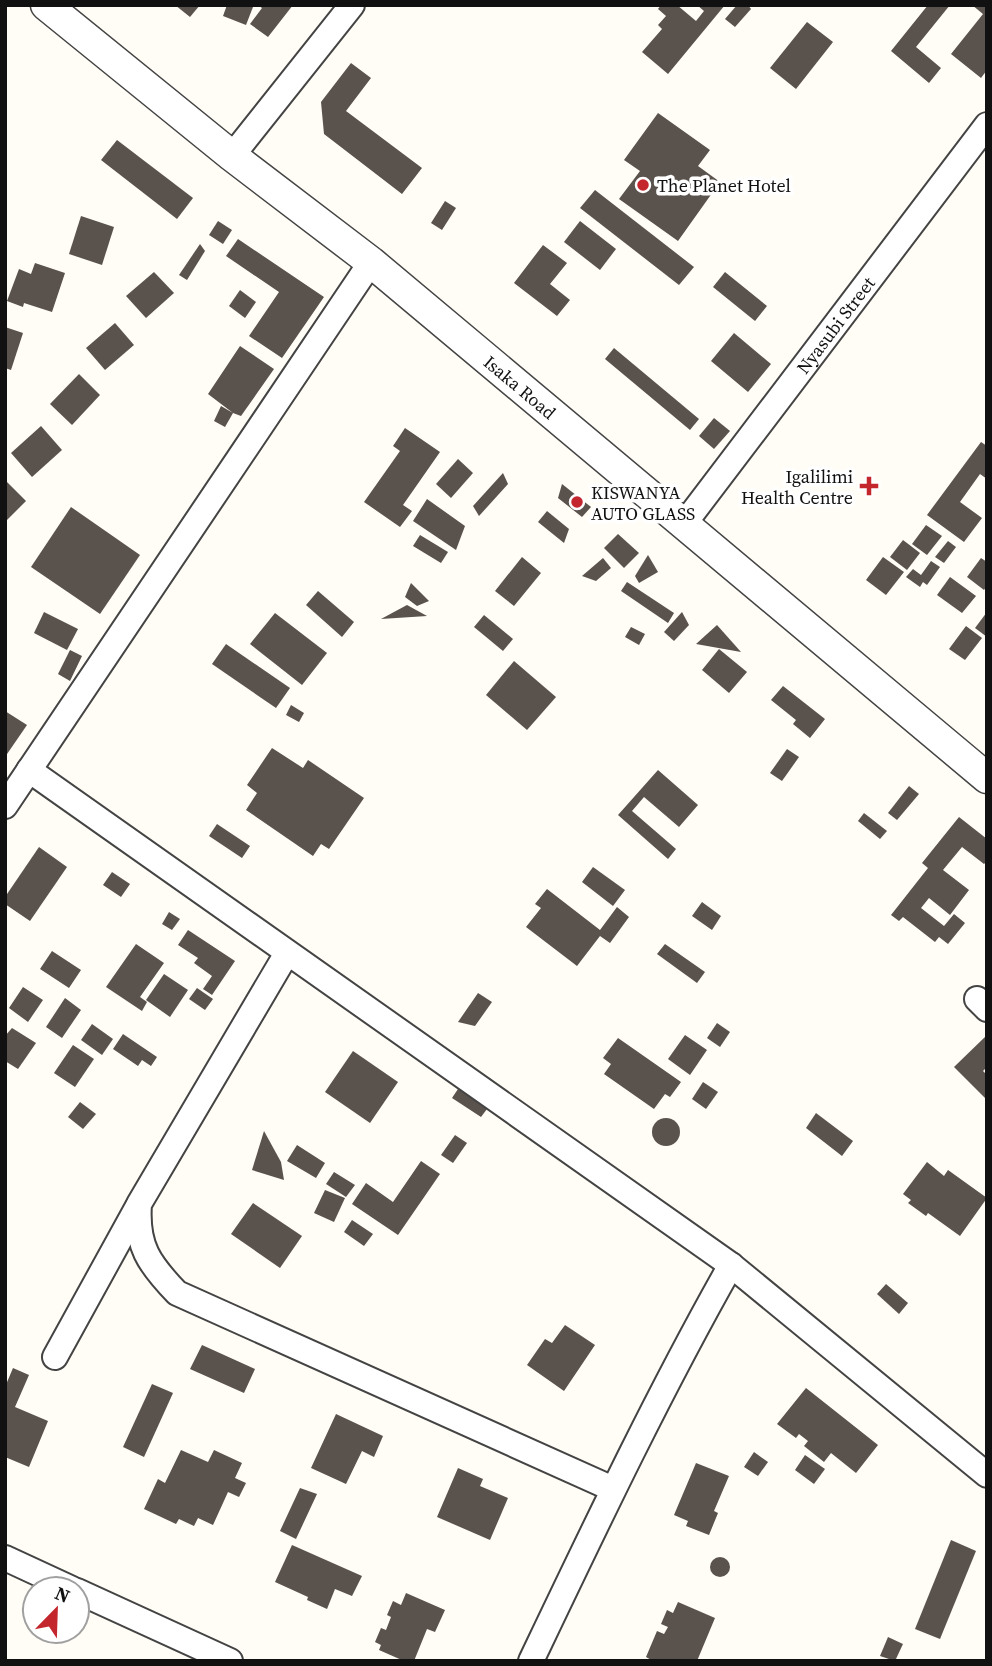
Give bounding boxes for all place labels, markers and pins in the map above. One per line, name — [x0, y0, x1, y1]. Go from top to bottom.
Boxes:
place label: The Planet Hotel — [657, 173, 791, 198]
marker: The Planet Hotel — [635, 177, 651, 193]
place label: Igalilimi Health Centre — [741, 464, 853, 510]
marker: Igalilimi Health Centre — [859, 476, 879, 496]
place label: KISWANYA AUTO GLASS — [591, 480, 695, 526]
marker: KISWANYA AUTO GLASS — [569, 494, 585, 510]

